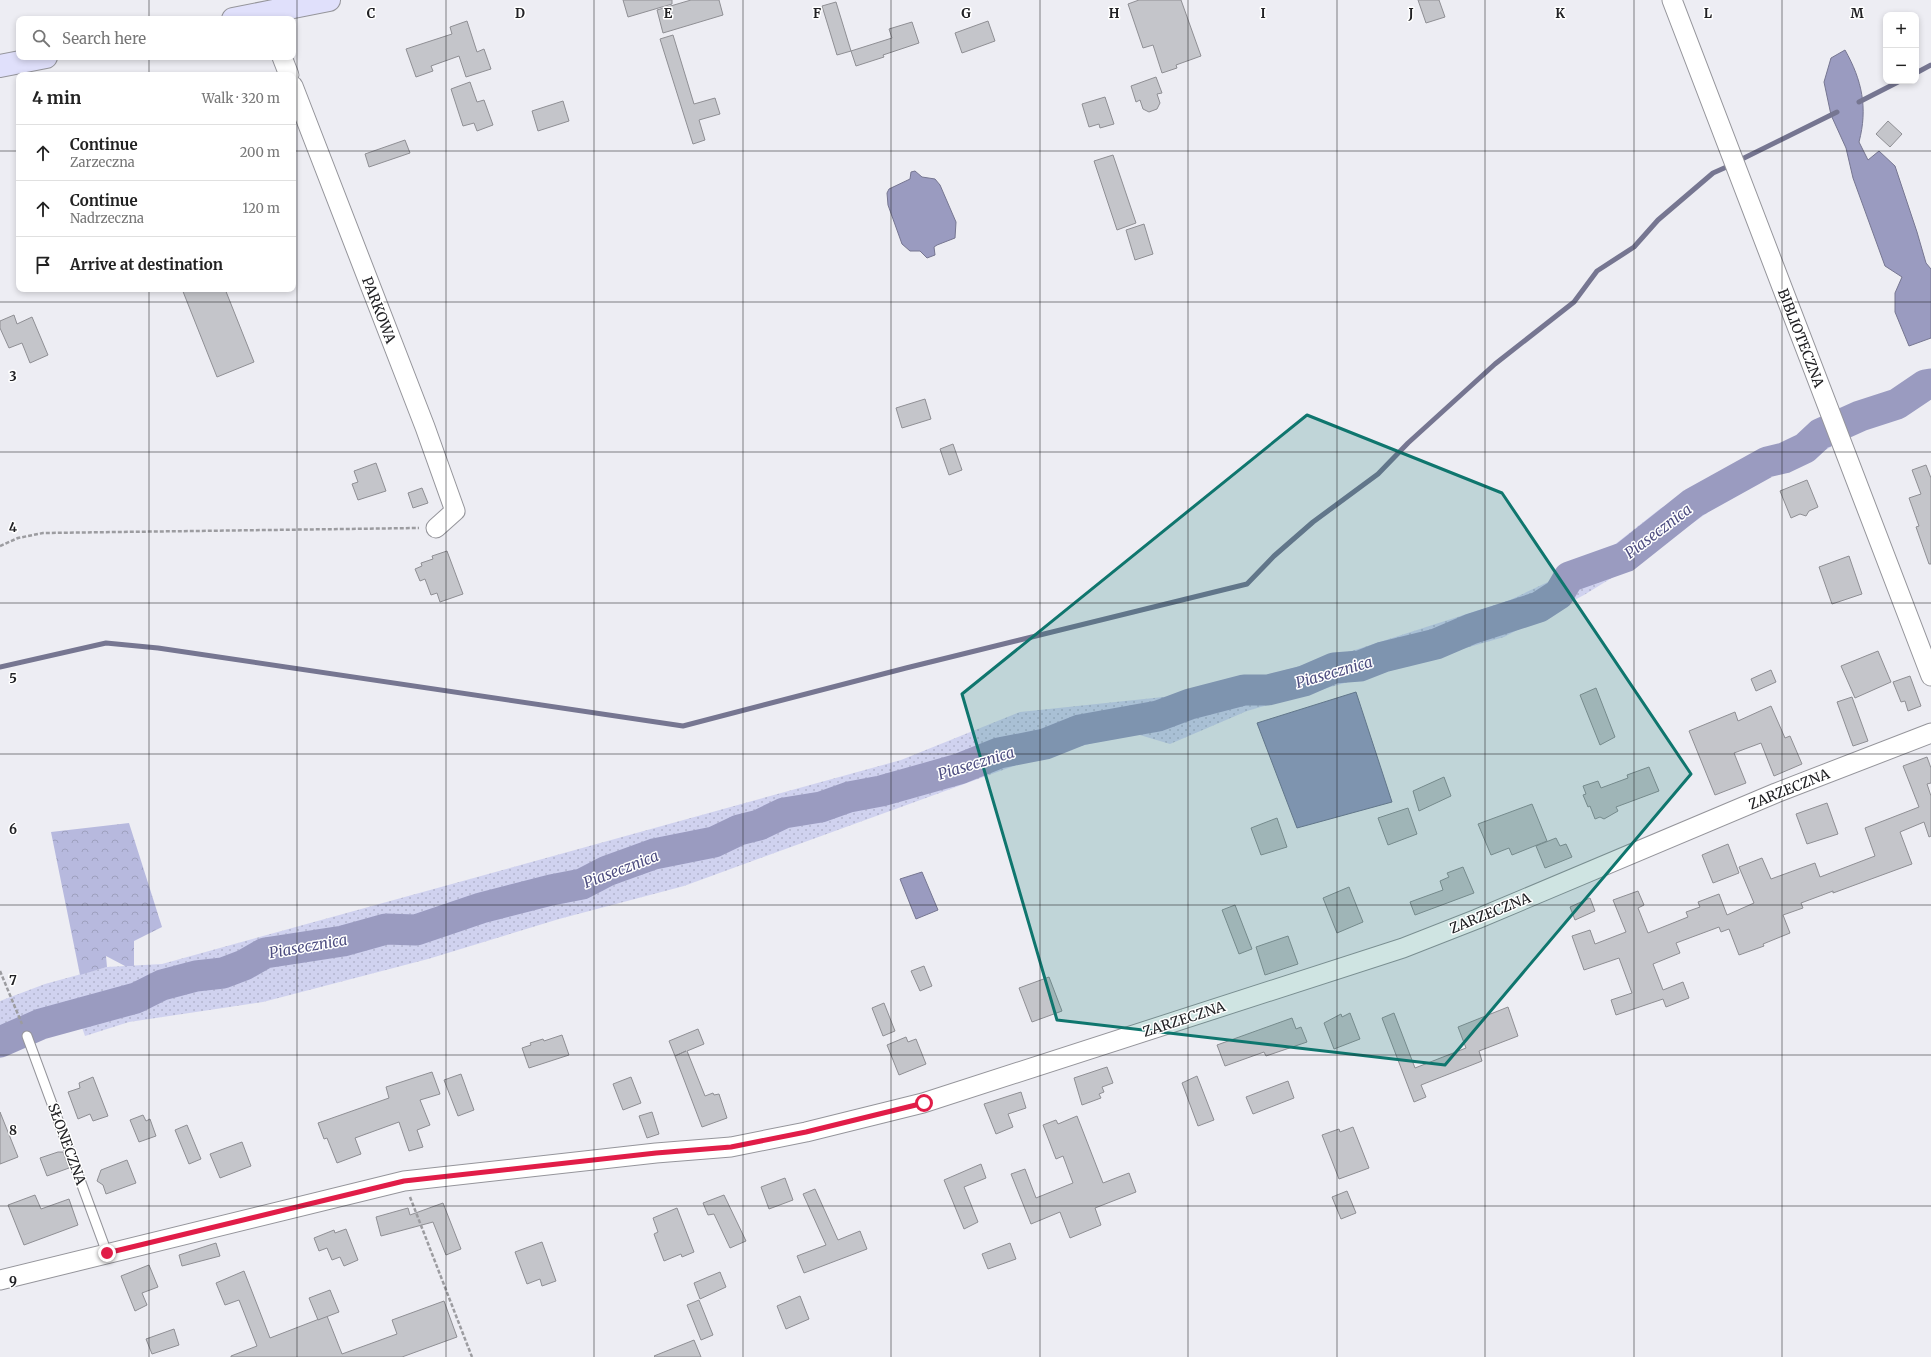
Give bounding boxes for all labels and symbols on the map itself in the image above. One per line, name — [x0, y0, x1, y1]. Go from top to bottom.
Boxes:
text: C — [367, 5, 376, 22]
text: D — [515, 5, 525, 22]
text: E — [664, 5, 673, 22]
text: F — [813, 5, 821, 22]
text: G — [961, 5, 971, 22]
text: H — [1109, 5, 1120, 22]
text: I — [1260, 5, 1266, 22]
text: J — [1407, 5, 1414, 22]
text: K — [1555, 5, 1565, 22]
text: L — [1704, 5, 1713, 22]
text: M — [1850, 5, 1864, 22]
street label: PARKOWA — [358, 274, 400, 346]
street label: BIBLIOTECZNA — [1774, 286, 1828, 390]
text: 3 — [9, 368, 17, 385]
water label: Piasecznica — [1621, 500, 1695, 562]
text: 4 — [9, 519, 18, 536]
water label: Piasecznica — [1293, 652, 1375, 692]
text: 5 — [9, 670, 17, 687]
water label: Piasecznica — [935, 742, 1017, 784]
street label: ZARZECZNA — [1746, 765, 1832, 813]
text: 6 — [9, 821, 17, 838]
water label: Piasecznica — [581, 846, 661, 892]
street label: ZARZECZNA — [1447, 889, 1533, 937]
water label: Piasecznica — [267, 930, 349, 962]
text: 7 — [9, 972, 17, 989]
street label: ZARZECZNA — [1141, 997, 1228, 1041]
route start — [915, 1094, 933, 1112]
street label: SŁONECZNA — [44, 1101, 90, 1187]
text: 8 — [9, 1122, 17, 1139]
route end — [98, 1244, 116, 1262]
text: 9 — [9, 1273, 17, 1290]

